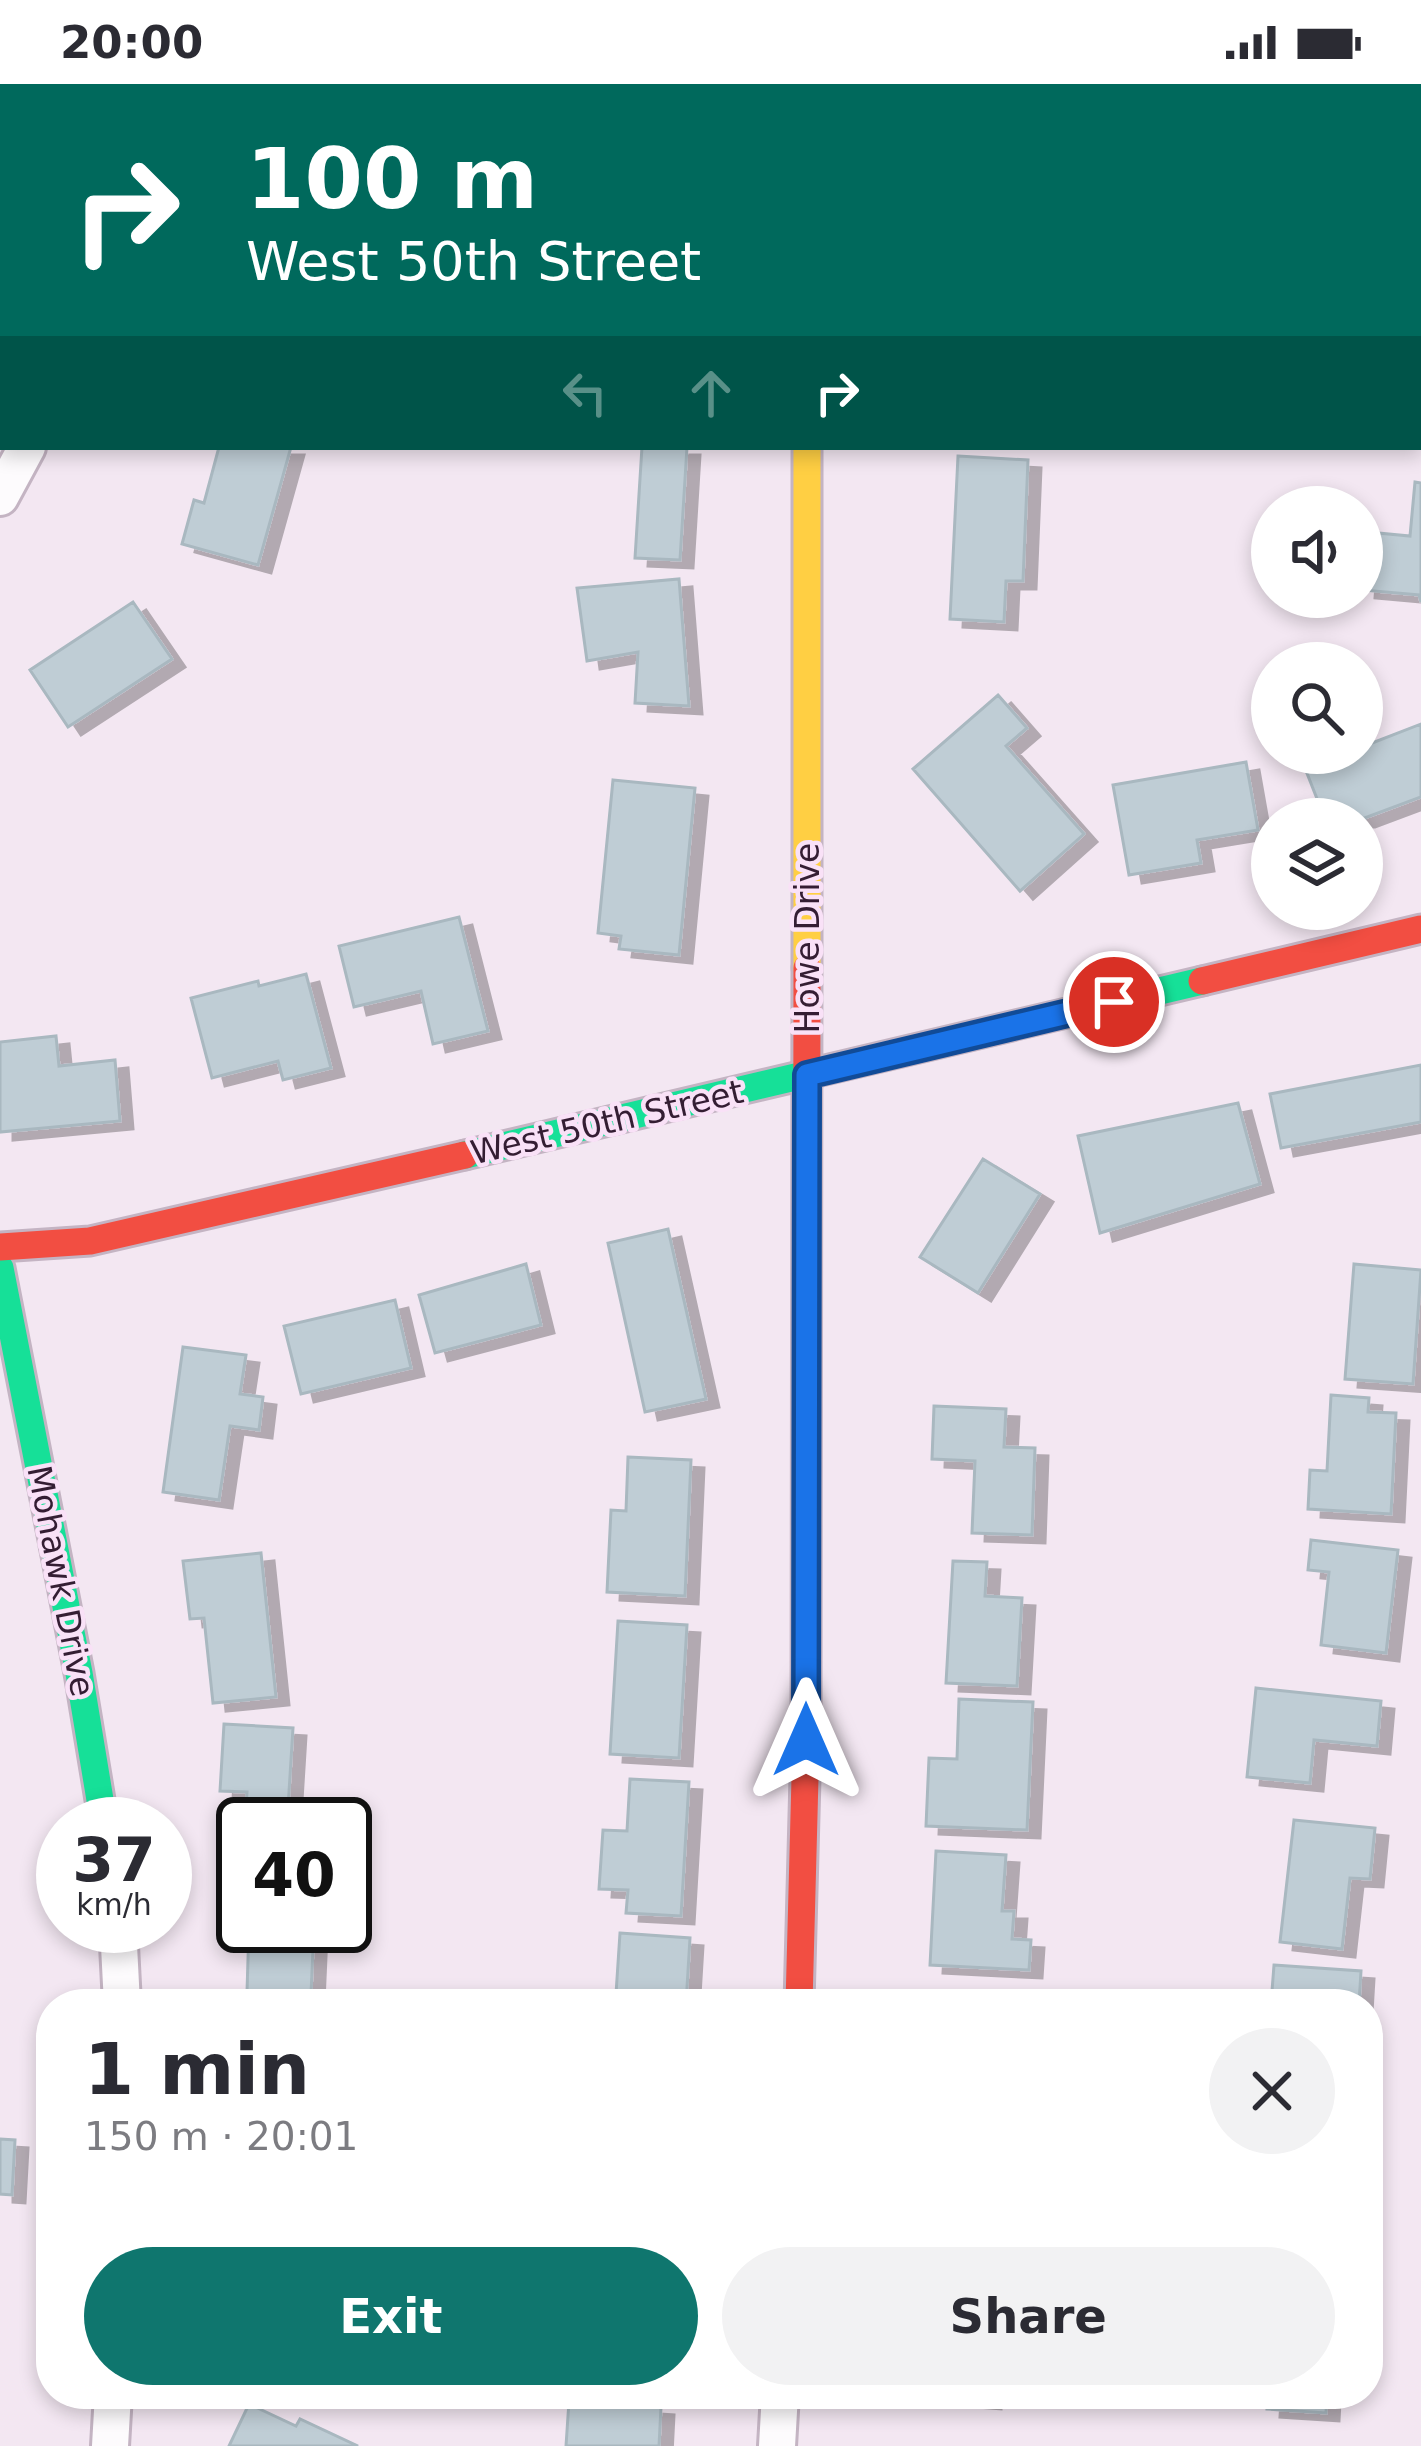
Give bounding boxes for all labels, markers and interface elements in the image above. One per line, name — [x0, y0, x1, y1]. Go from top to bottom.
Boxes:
text: 20:00 — [60, 16, 203, 69]
text: 100 m — [246, 130, 538, 228]
icon: right — [48, 132, 204, 288]
text: West 50th Street — [246, 230, 701, 293]
icon: left — [552, 360, 618, 426]
icon: ahead — [678, 360, 744, 426]
icon: right — [804, 360, 870, 426]
map controls — [1251, 486, 1383, 930]
button: sound — [1251, 486, 1383, 618]
button: search — [1251, 642, 1383, 774]
button: layers — [1251, 798, 1383, 930]
street label: Howe Drive — [788, 843, 827, 1033]
pin — [1063, 951, 1165, 1053]
icon: arrive — [1081, 969, 1147, 1035]
street label: West 50th Street — [467, 1072, 747, 1172]
street label: Mohawk Drive — [19, 1462, 103, 1700]
position arrow — [743, 1677, 869, 1803]
speed limit sign: 40 — [216, 1797, 372, 1953]
text: 37 — [72, 1825, 156, 1895]
text: km/h — [76, 1887, 152, 1922]
text: 1 min — [84, 2027, 310, 2111]
button: close — [1209, 2028, 1335, 2154]
text: 150 m · 20:01 — [84, 2114, 358, 2159]
button: Exit — [84, 2247, 698, 2385]
button: Share — [722, 2247, 1335, 2385]

